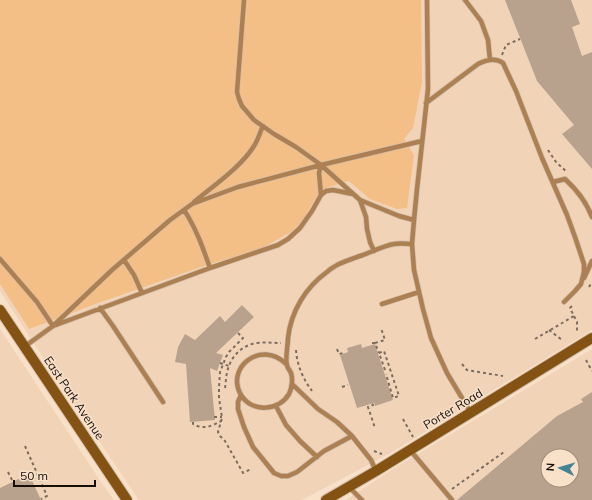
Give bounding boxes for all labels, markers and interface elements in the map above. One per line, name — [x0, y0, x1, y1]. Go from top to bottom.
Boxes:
street label: East Park Avenue — [41, 353, 108, 442]
street label: Porter Road — [420, 385, 485, 432]
north arrow — [540, 448, 580, 488]
scale bar — [14, 462, 95, 488]
text: N — [543, 462, 557, 472]
text: 50 m — [20, 468, 48, 483]

